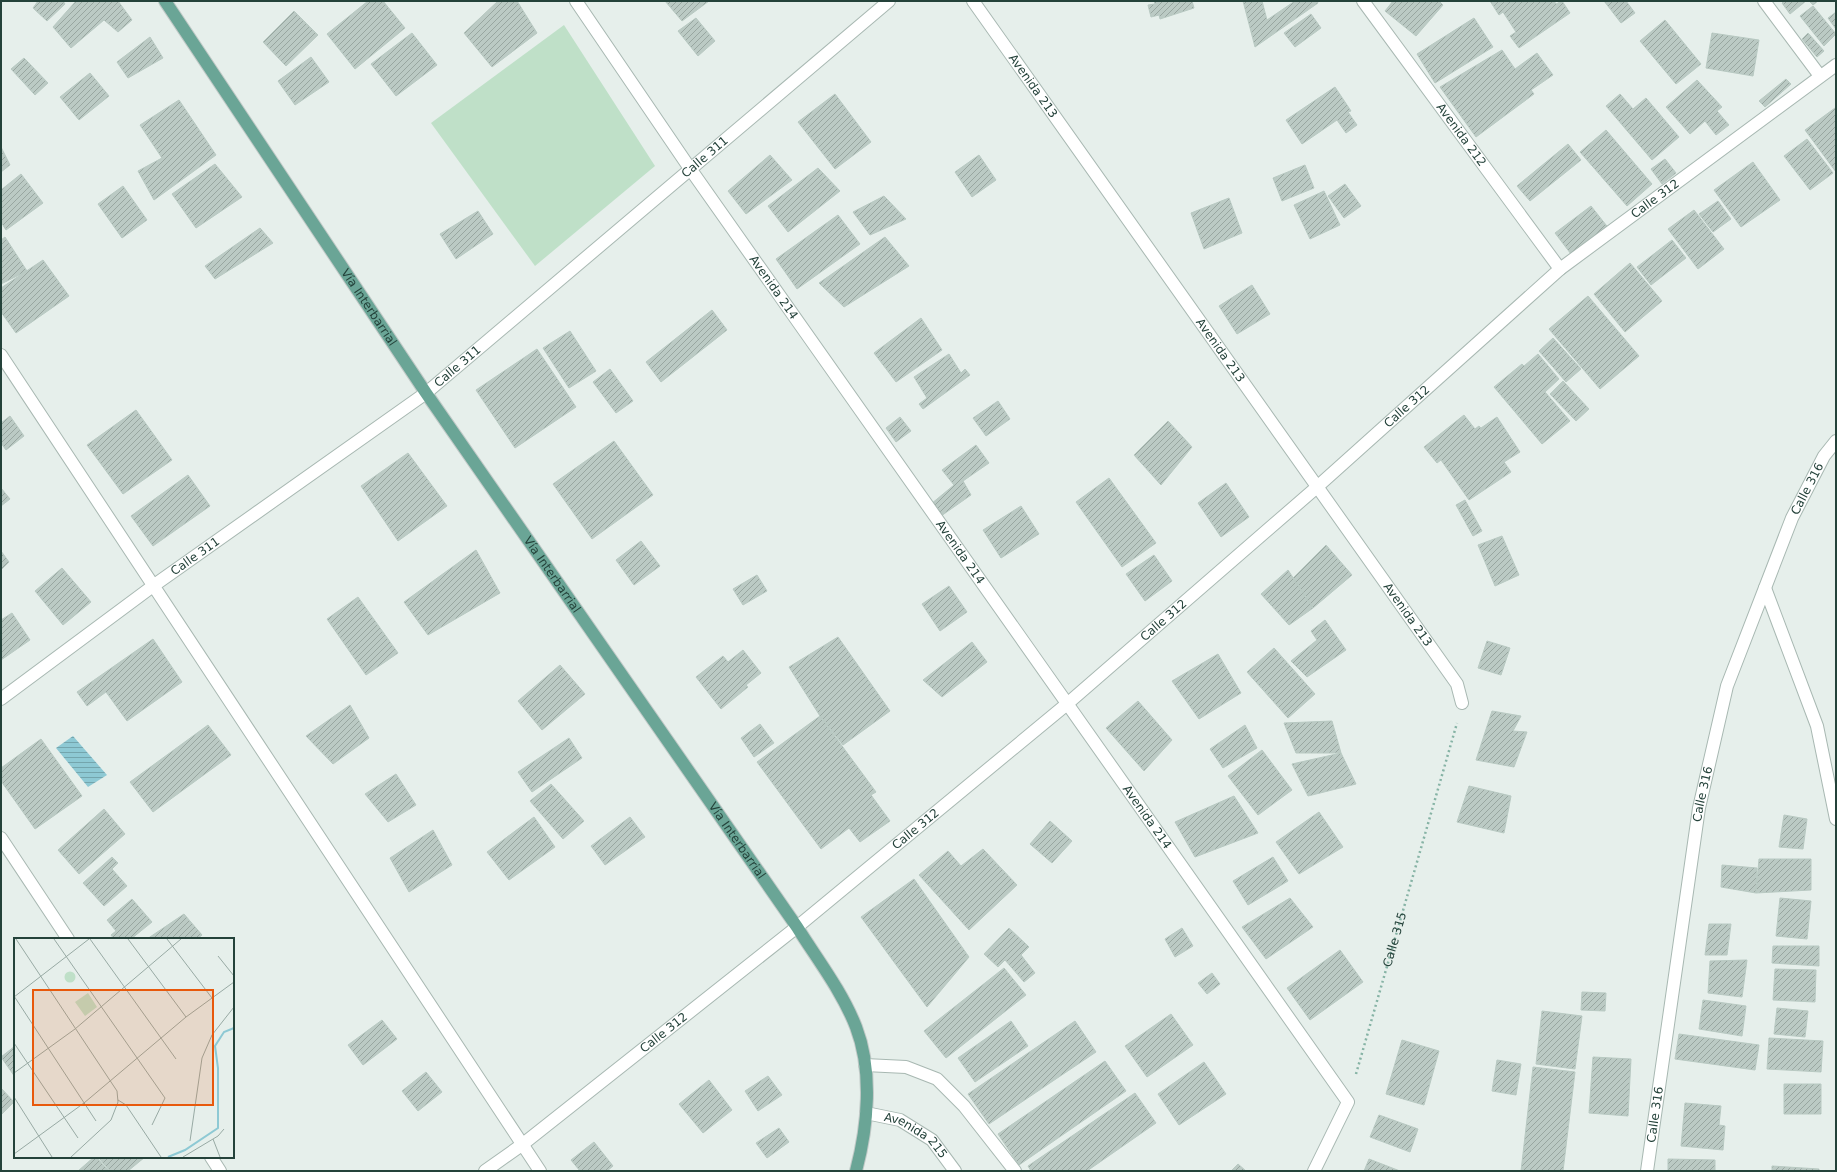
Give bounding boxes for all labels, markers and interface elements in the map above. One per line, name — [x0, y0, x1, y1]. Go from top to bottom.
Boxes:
street label: Avenida 213 — [1006, 51, 1060, 120]
street label: Avenida 212 — [1434, 101, 1489, 169]
street label: Calle 311 — [679, 133, 731, 181]
street label: Calle 312 — [1628, 176, 1682, 221]
street label: Avenida 214 — [746, 253, 801, 322]
street label: Vía Interbarrial — [338, 266, 400, 349]
street label: Avenida 213 — [1193, 316, 1248, 385]
street label: Calle 311 — [431, 343, 484, 390]
street label: Calle 312 — [1381, 382, 1433, 431]
street label: Calle 316 — [1788, 460, 1826, 517]
street label: Avenida 214 — [933, 518, 988, 587]
street label: Calle 311 — [168, 534, 222, 578]
street label: Vía Interbarrial — [521, 534, 583, 615]
street label: Avenida 213 — [1380, 580, 1435, 649]
street label: Calle 312 — [1137, 596, 1189, 644]
street label: Calle 316 — [1690, 765, 1715, 823]
street label: Avenida 214 — [1120, 782, 1174, 852]
street label: Vía Interbarrial — [706, 800, 768, 881]
street label: Calle 312 — [889, 806, 942, 852]
street label: Calle 315 — [1380, 910, 1409, 969]
inset map — [14, 938, 234, 1158]
street label: Calle 312 — [637, 1010, 690, 1056]
street label: Calle 316 — [1644, 1086, 1666, 1144]
street label: Avenida 215 — [883, 1110, 950, 1161]

